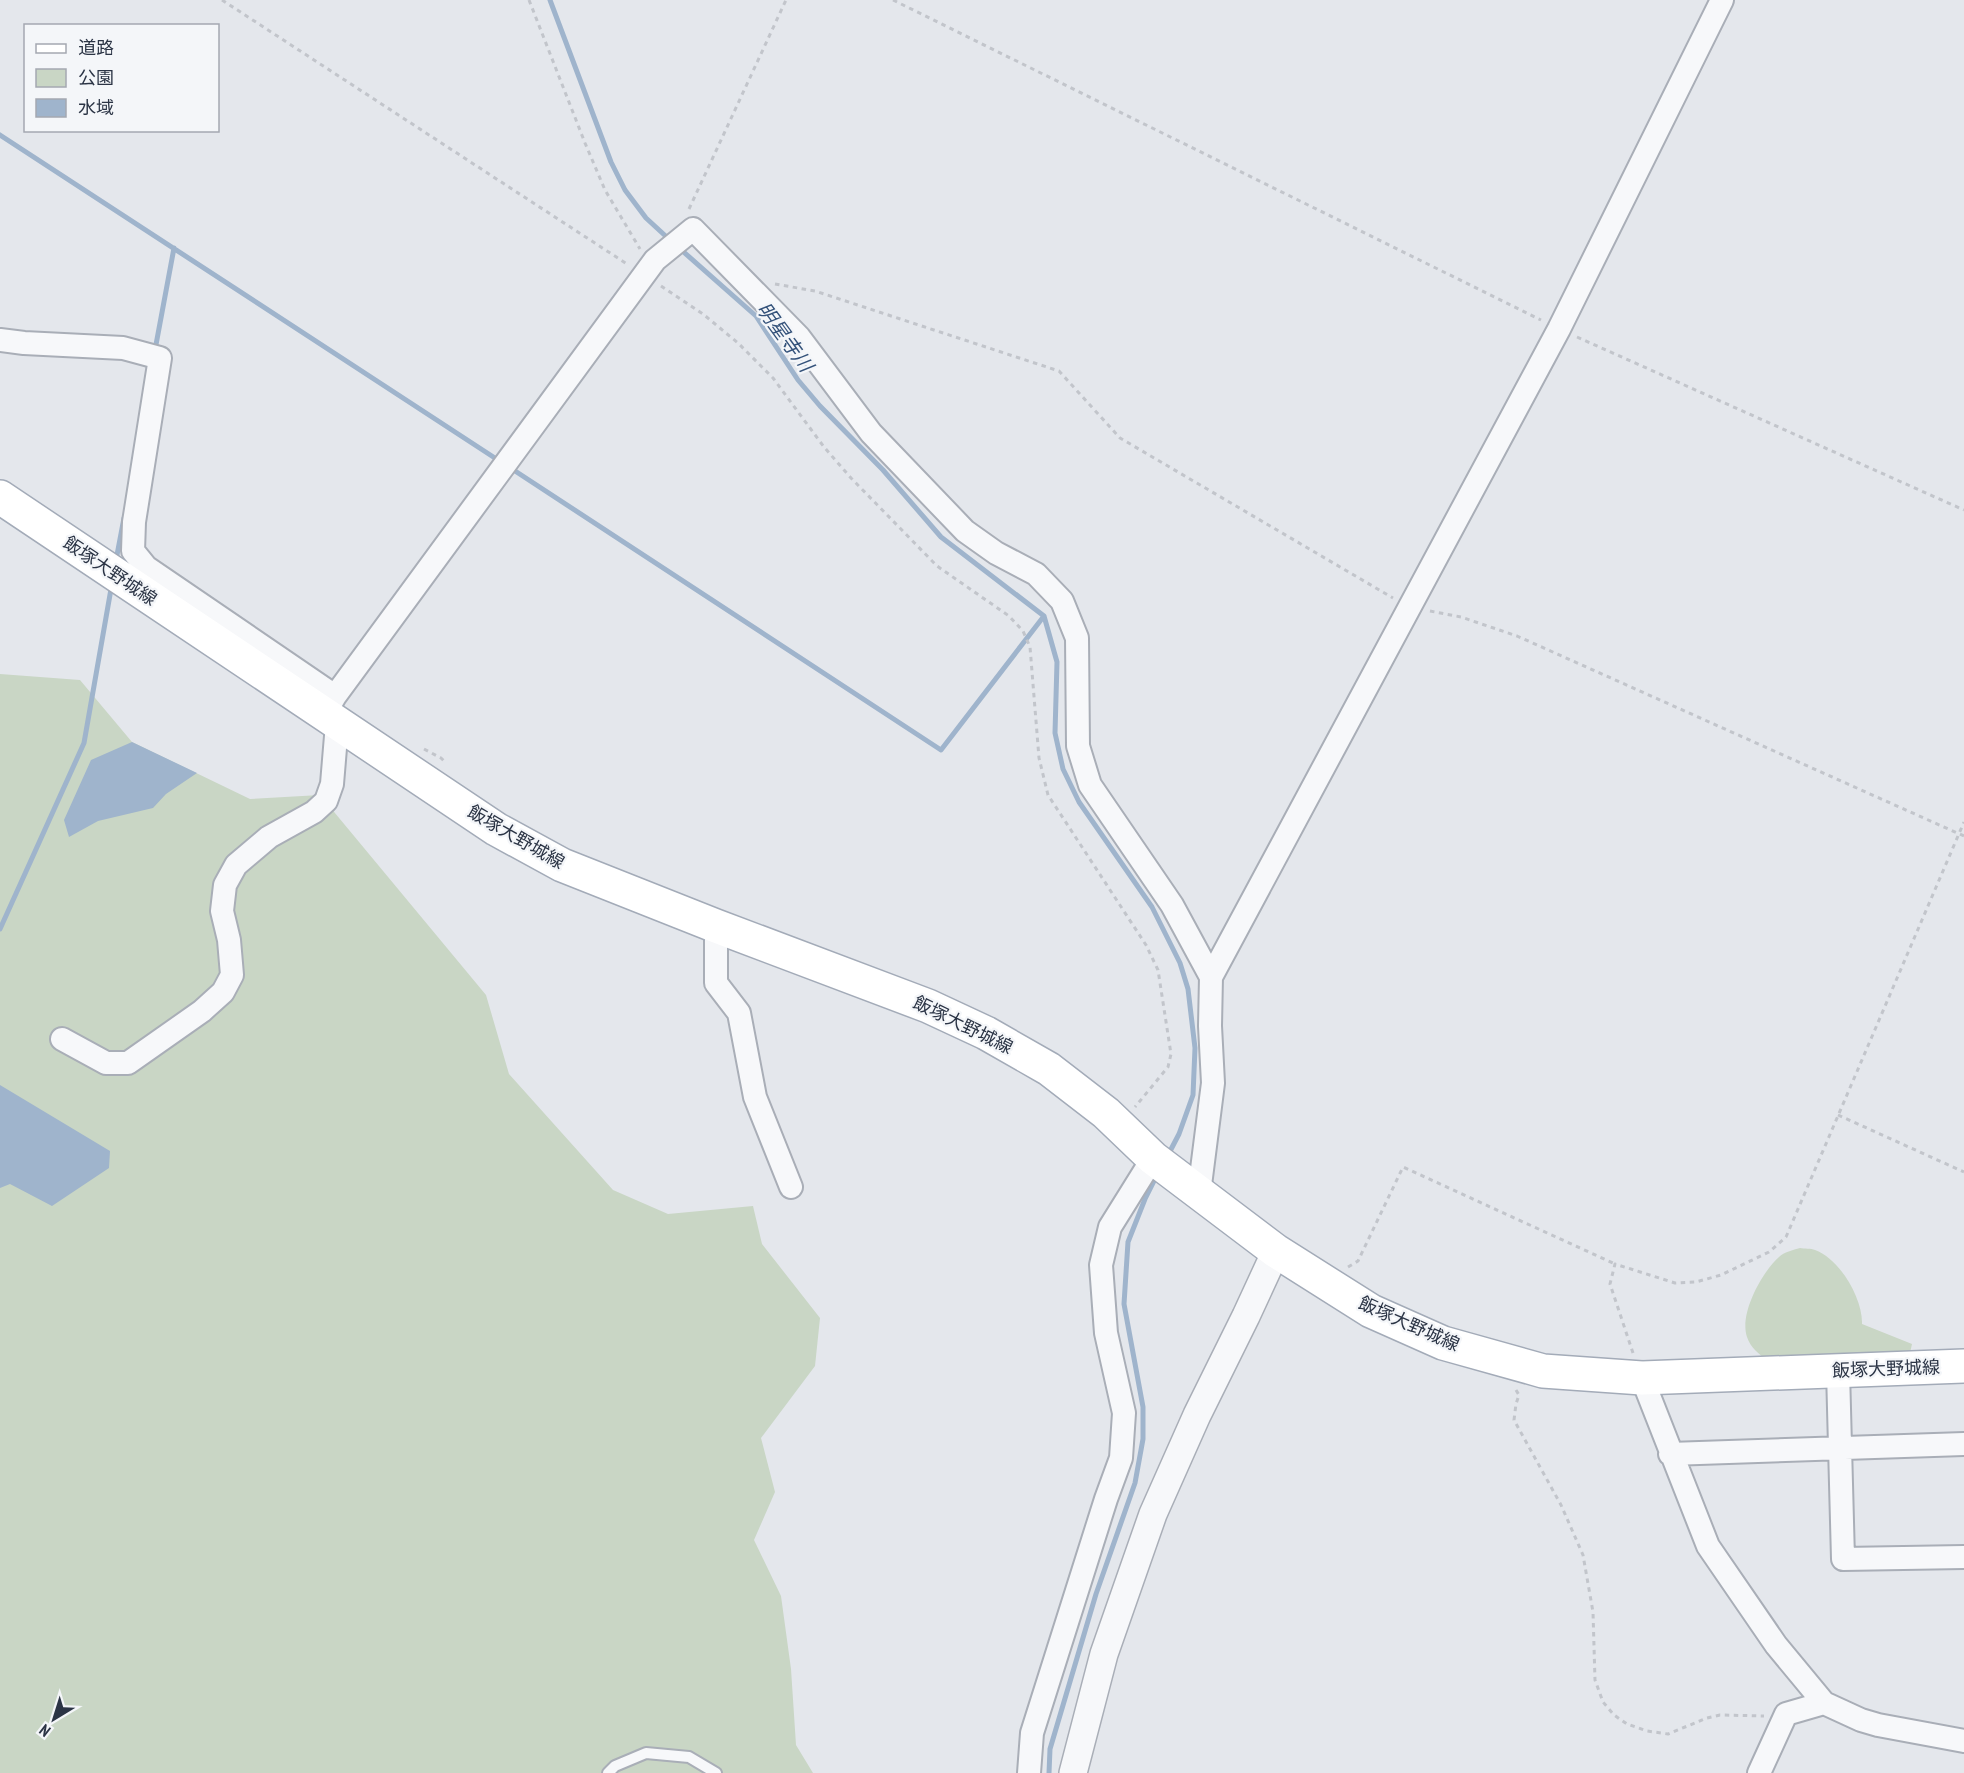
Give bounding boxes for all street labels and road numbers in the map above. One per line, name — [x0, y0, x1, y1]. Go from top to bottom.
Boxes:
street label: 飯塚大野城線 — [59, 531, 161, 610]
street label: 飯塚大野城線 — [464, 800, 569, 874]
street label: 飯塚大野城線 — [910, 991, 1017, 1059]
street label: 飯塚大野城線 — [1355, 1291, 1463, 1356]
street label: 飯塚大野城線 — [1832, 1355, 1940, 1382]

